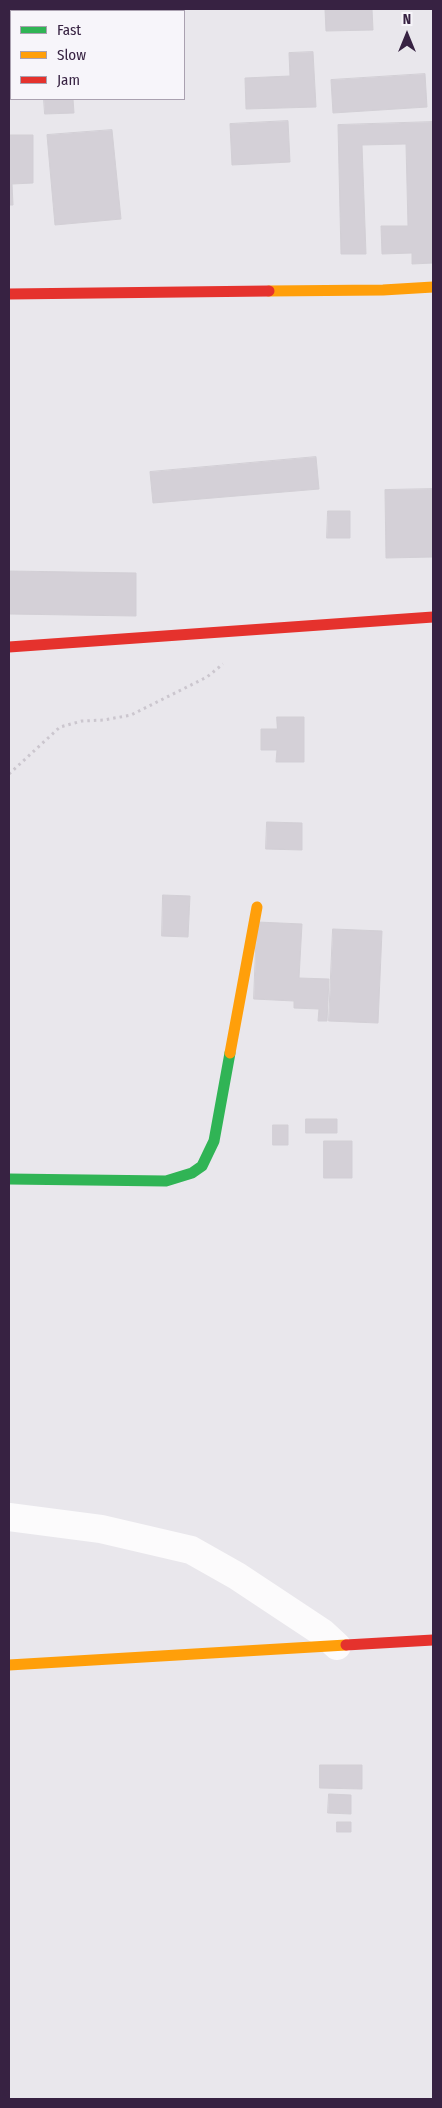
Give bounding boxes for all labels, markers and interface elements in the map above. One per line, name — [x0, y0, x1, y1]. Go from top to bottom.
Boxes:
legend — [10, 10, 185, 100]
north arrow — [382, 10, 432, 60]
text: N — [403, 11, 411, 28]
text: Fast — [57, 21, 81, 39]
text: Slow — [57, 46, 86, 64]
text: Jam — [57, 71, 80, 89]

